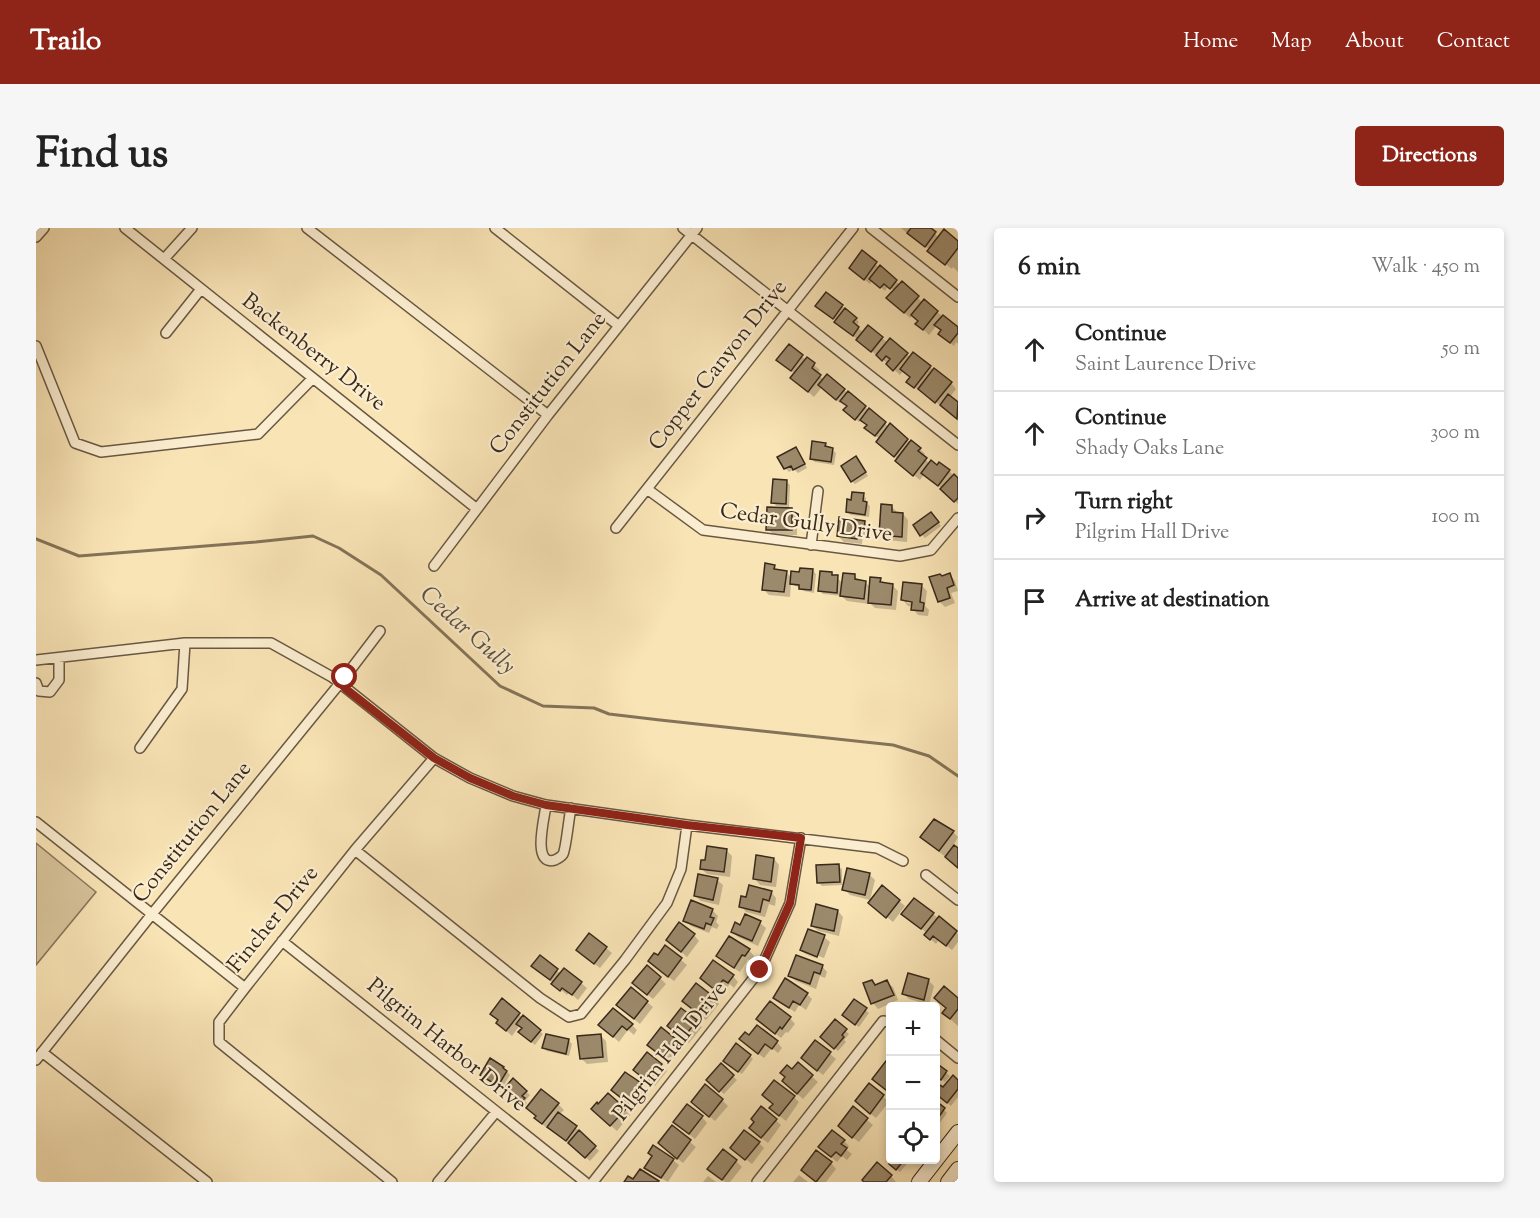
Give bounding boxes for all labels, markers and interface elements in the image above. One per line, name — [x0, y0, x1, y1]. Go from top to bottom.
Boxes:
text: Trailo — [30, 22, 101, 62]
text: Home — [1183, 27, 1238, 57]
text: Map — [1271, 27, 1312, 57]
text: About — [1345, 27, 1404, 57]
text: Contact — [1437, 27, 1510, 57]
text: Find us — [36, 126, 168, 186]
button: Directions — [1355, 126, 1504, 186]
text: 6 min — [1018, 249, 1081, 286]
text: Walk · 450 m — [1371, 253, 1480, 282]
street label: Copper Canyon Drive — [642, 274, 796, 458]
street label: Backenberry Drive — [234, 286, 392, 420]
street label: Constitution Lane — [483, 305, 615, 463]
text: Continue — [1075, 319, 1166, 351]
icon: ahead — [1018, 333, 1051, 366]
text: 50 m — [1442, 335, 1480, 364]
text: Saint Laurence Drive — [1075, 351, 1256, 380]
text: Continue — [1075, 403, 1166, 435]
icon: ahead — [1018, 417, 1051, 450]
text: 300 m — [1430, 419, 1480, 448]
text: Shady Oaks Lane — [1075, 435, 1224, 464]
text: Turn right — [1075, 487, 1172, 519]
street label: Cedar Gully Drive — [718, 496, 894, 552]
icon: right — [1018, 501, 1051, 534]
text: 100 m — [1431, 503, 1480, 532]
text: Pilgrim Hall Drive — [1075, 519, 1229, 548]
water label: Cedar Gully — [412, 579, 523, 683]
icon: arrive — [1018, 585, 1051, 618]
text: Arrive at destination — [1075, 585, 1270, 617]
route start — [331, 663, 357, 689]
street label: Constitution Lane — [126, 755, 260, 911]
street label: Fincher Drive — [221, 860, 327, 980]
route end — [746, 956, 772, 982]
street label: Pilgrim Harbor Drive — [359, 971, 533, 1121]
street label: Pilgrim Hall Drive — [606, 975, 736, 1129]
map controls — [886, 1002, 940, 1164]
button: + — [886, 1002, 940, 1056]
button: − — [886, 1056, 940, 1110]
button: locate — [886, 1110, 940, 1164]

